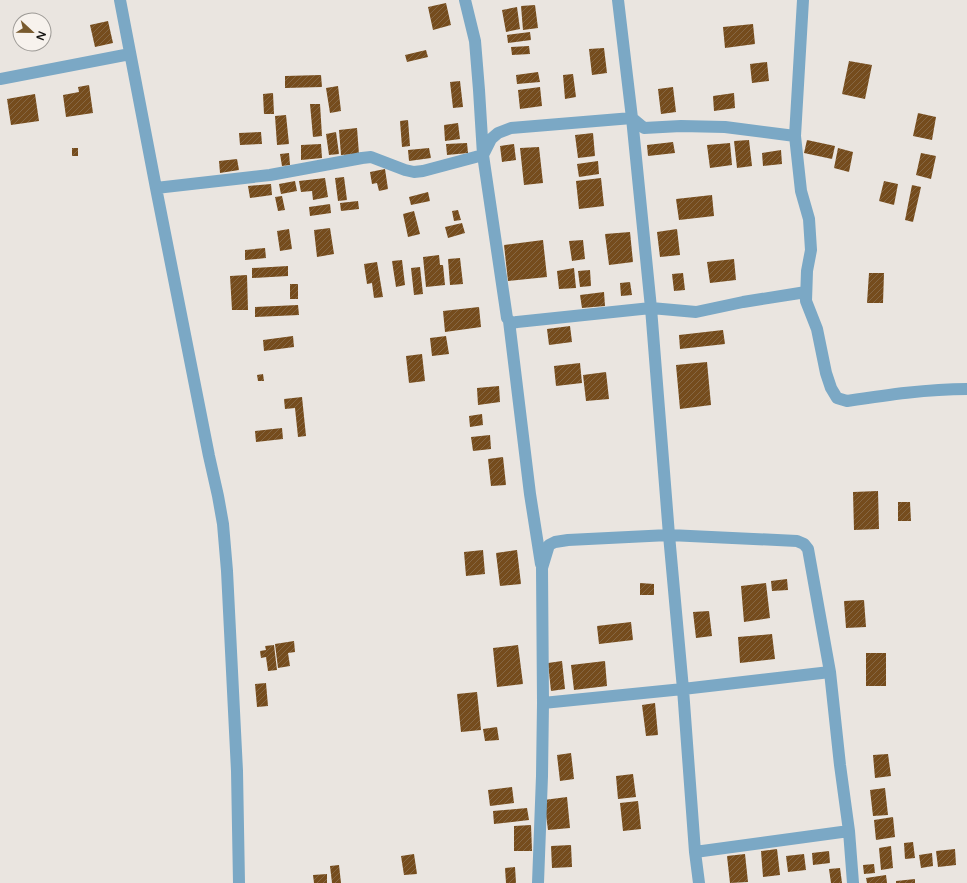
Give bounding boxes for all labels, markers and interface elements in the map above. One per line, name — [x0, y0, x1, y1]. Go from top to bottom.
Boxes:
north arrow — [12, 12, 52, 52]
text: N — [33, 29, 48, 42]

